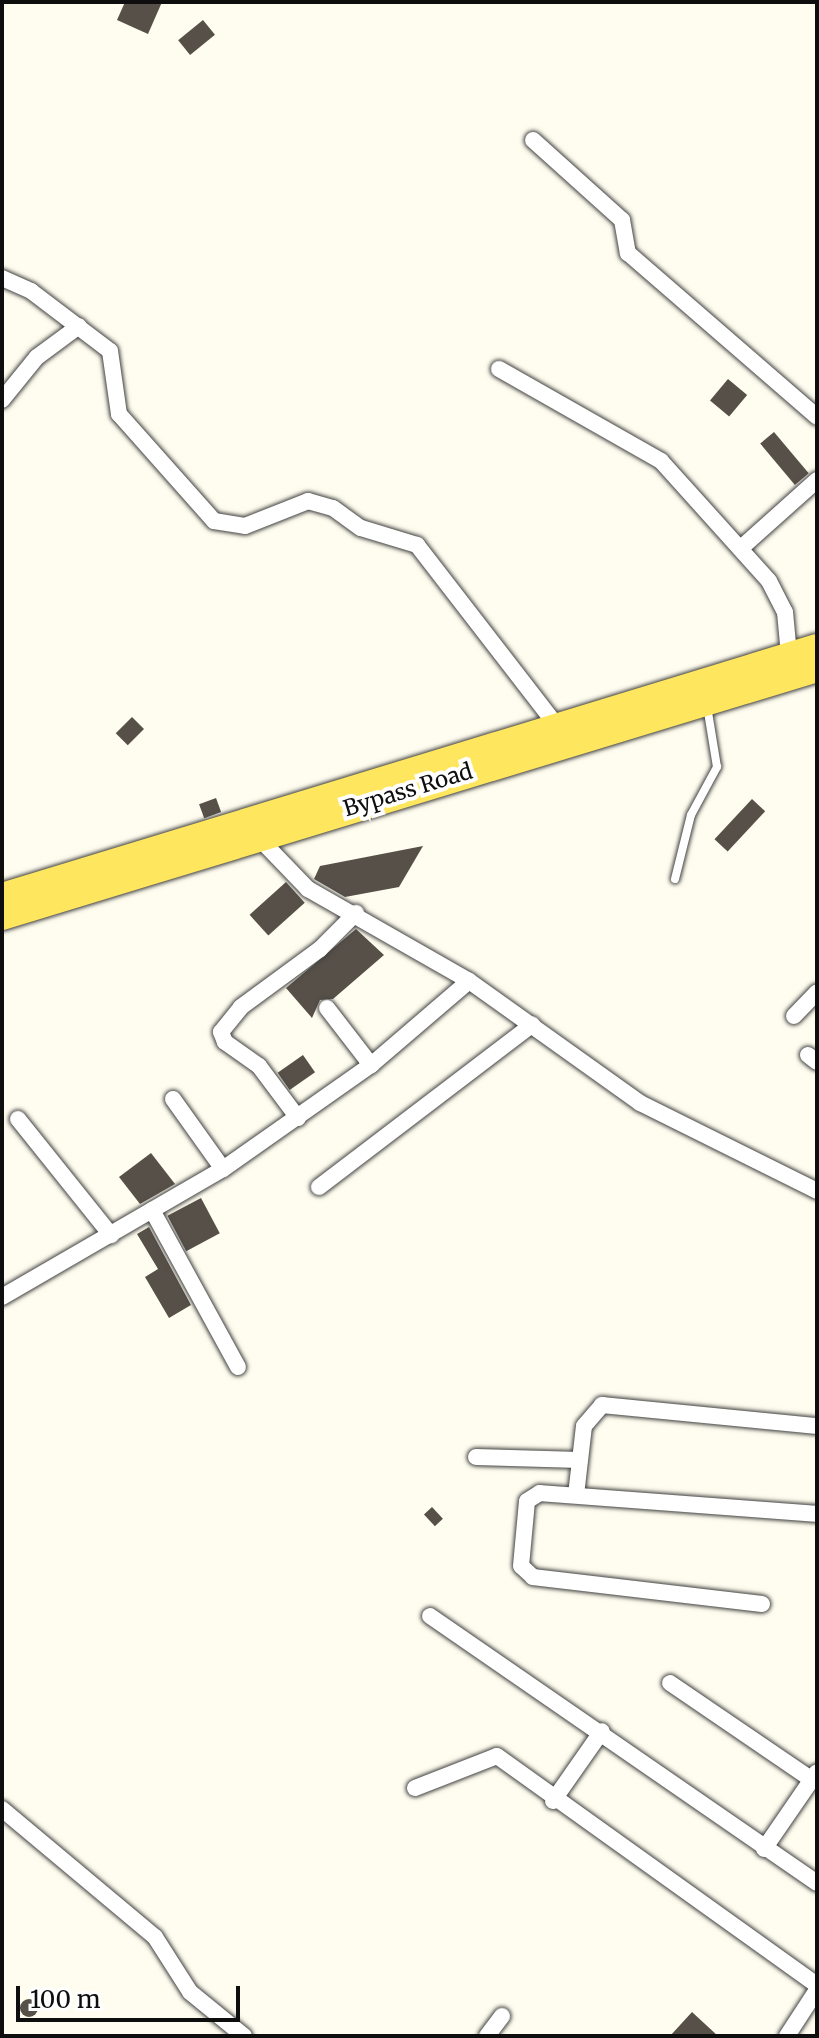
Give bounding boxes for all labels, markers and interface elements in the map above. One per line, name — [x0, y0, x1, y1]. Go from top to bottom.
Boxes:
street label: Bypass Road — [340, 758, 476, 822]
scale bar — [20, 1970, 244, 2020]
text: 100 m — [30, 1984, 100, 2015]

